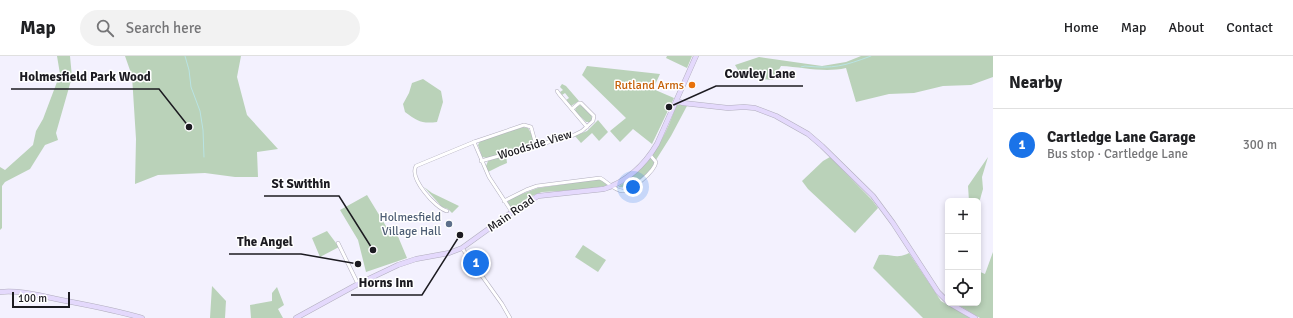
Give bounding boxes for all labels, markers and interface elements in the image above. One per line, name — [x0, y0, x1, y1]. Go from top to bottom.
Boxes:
search box — [80, 10, 360, 46]
text: Map — [20, 16, 56, 40]
icon: search — [94, 17, 116, 39]
text: Search here — [126, 19, 201, 37]
text: Home — [1064, 19, 1099, 36]
text: Map — [1121, 19, 1146, 36]
text: About — [1168, 19, 1204, 36]
text: Contact — [1226, 19, 1273, 36]
callout: Cowley Lane — [716, 61, 803, 86]
callout: Holmesfield Park Wood — [11, 64, 159, 89]
text: Cowley Lane — [724, 66, 796, 82]
text: Holmesfield Park Wood — [19, 69, 151, 85]
text: Nearby — [1009, 72, 1062, 93]
place label: Rutland Arms — [615, 78, 684, 93]
marker: Rutland Arms — [687, 80, 697, 90]
street label: Woodside View — [496, 127, 574, 163]
text: Cartledge Lane Garage — [1047, 128, 1196, 146]
text: 1 — [1018, 137, 1026, 153]
text: 300 m — [1243, 137, 1277, 153]
text: Bus stop · Cartledge Lane — [1047, 146, 1188, 162]
callout: St Swithin — [264, 171, 339, 196]
text: St Swithin — [272, 176, 330, 192]
your location — [623, 177, 643, 197]
street label: Main Road — [485, 192, 537, 236]
map controls — [945, 198, 981, 306]
button: + — [945, 198, 981, 234]
place label: Holmesfield Village Hall — [380, 210, 441, 239]
marker: Holmesfield Village Hall — [444, 219, 454, 229]
callout: The Angel — [229, 229, 301, 254]
text: The Angel — [237, 234, 293, 250]
button: − — [945, 234, 981, 270]
pin: 1 — [463, 248, 489, 278]
callout: Horns Inn — [351, 270, 422, 295]
button: locate — [945, 270, 981, 306]
text: Horns Inn — [359, 275, 413, 291]
scale bar — [12, 290, 70, 309]
text: 100 m — [18, 292, 47, 305]

